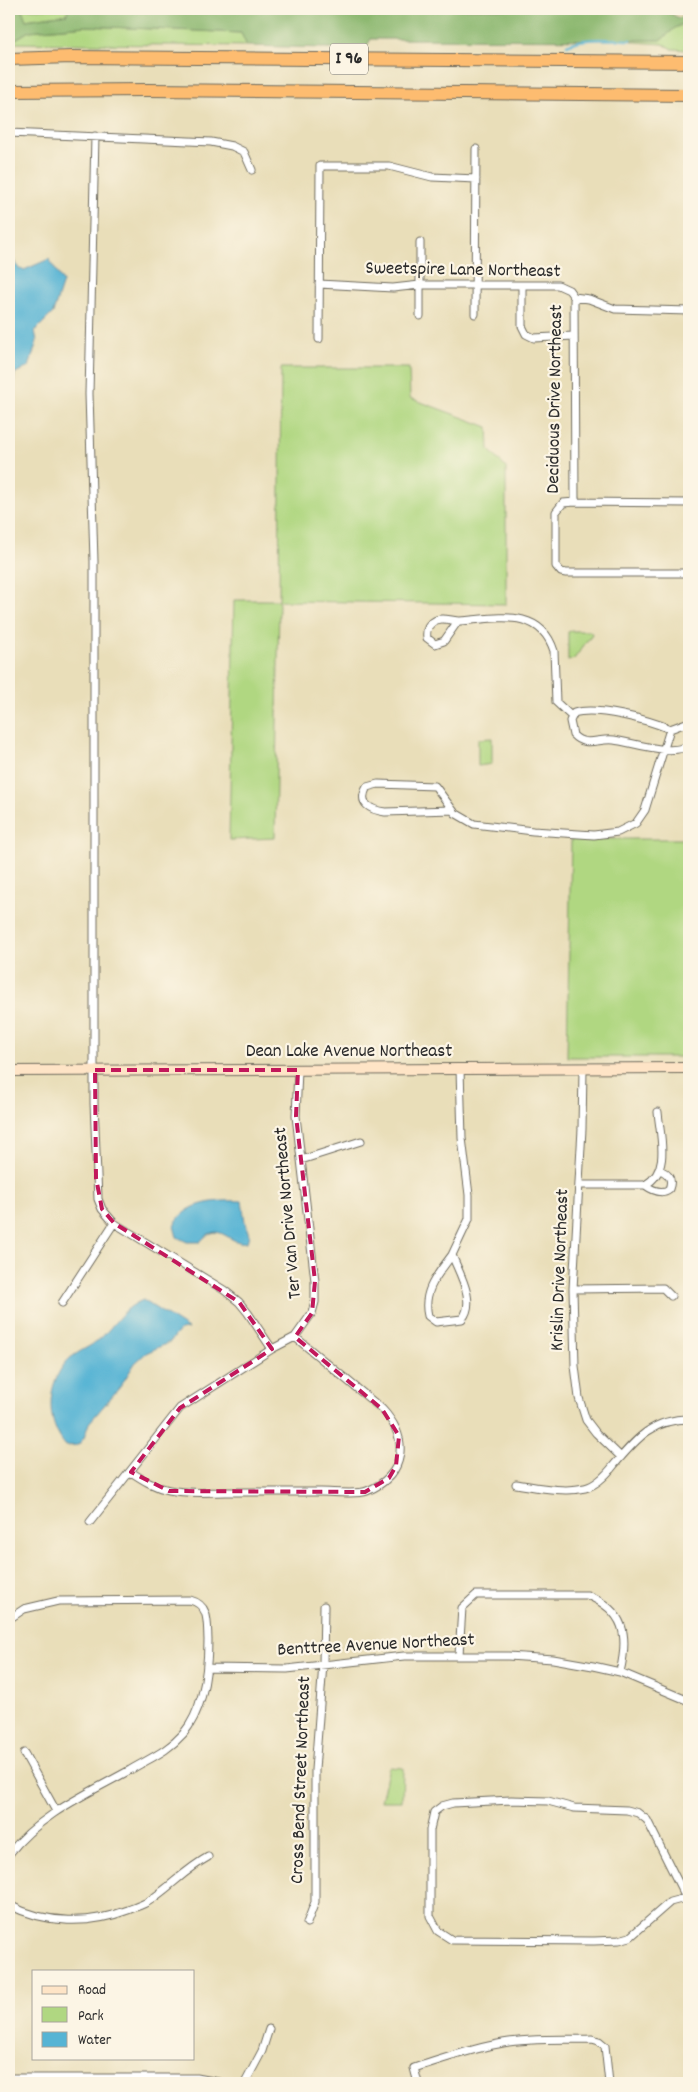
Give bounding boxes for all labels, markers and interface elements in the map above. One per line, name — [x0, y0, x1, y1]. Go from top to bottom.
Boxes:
road number: I 96 — [330, 44, 368, 74]
street label: Sweetspire Lane Northeast — [365, 256, 561, 286]
street label: Deciduous Drive Northeast — [541, 304, 571, 494]
street label: Dean Lake Avenue Northeast — [246, 1039, 452, 1066]
street label: Ter Van Drive Northeast — [268, 1126, 310, 1300]
street label: Krislin Drive Northeast — [545, 1188, 577, 1352]
street label: Benttree Avenue Northeast — [277, 1627, 475, 1665]
street label: Cross Bend Street Northeast — [285, 1676, 319, 1884]
legend — [32, 1970, 195, 2060]
text: Road — [78, 1980, 106, 2002]
text: Park — [78, 2006, 104, 2028]
text: Water — [78, 2030, 112, 2052]

